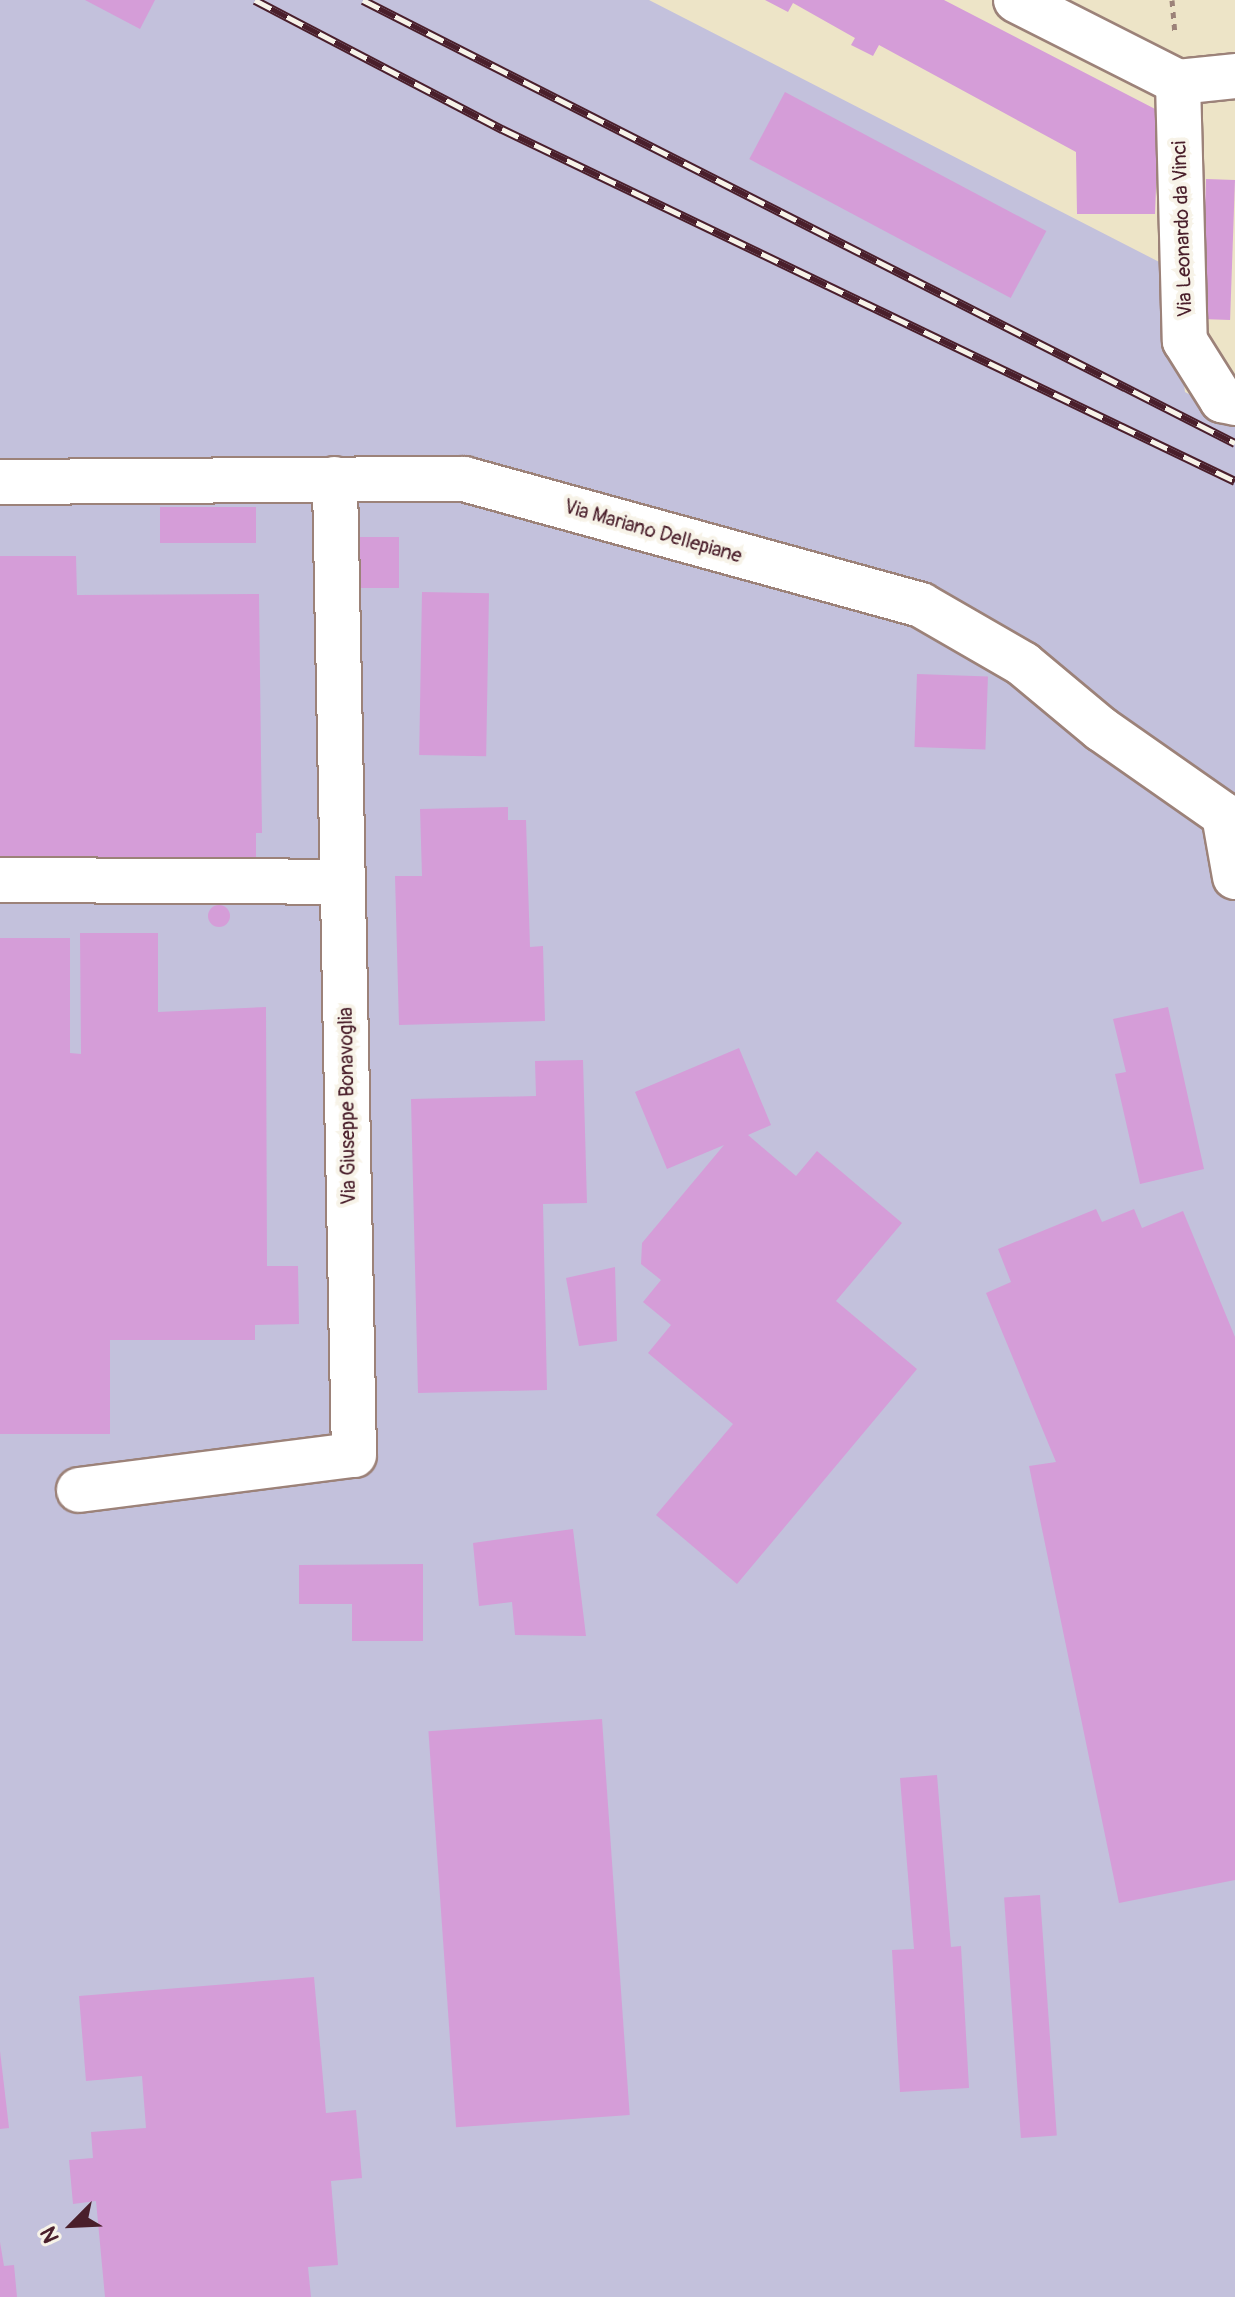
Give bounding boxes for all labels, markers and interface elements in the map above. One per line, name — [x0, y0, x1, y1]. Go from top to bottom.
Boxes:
street label: Via Leonardo da Vinci — [1167, 140, 1197, 318]
street label: Via Mariano Dellepiane — [561, 494, 745, 568]
street label: Via Giuseppe Bonavoglia — [333, 1007, 361, 1205]
north arrow — [32, 2185, 112, 2265]
text: N — [34, 2222, 66, 2247]

